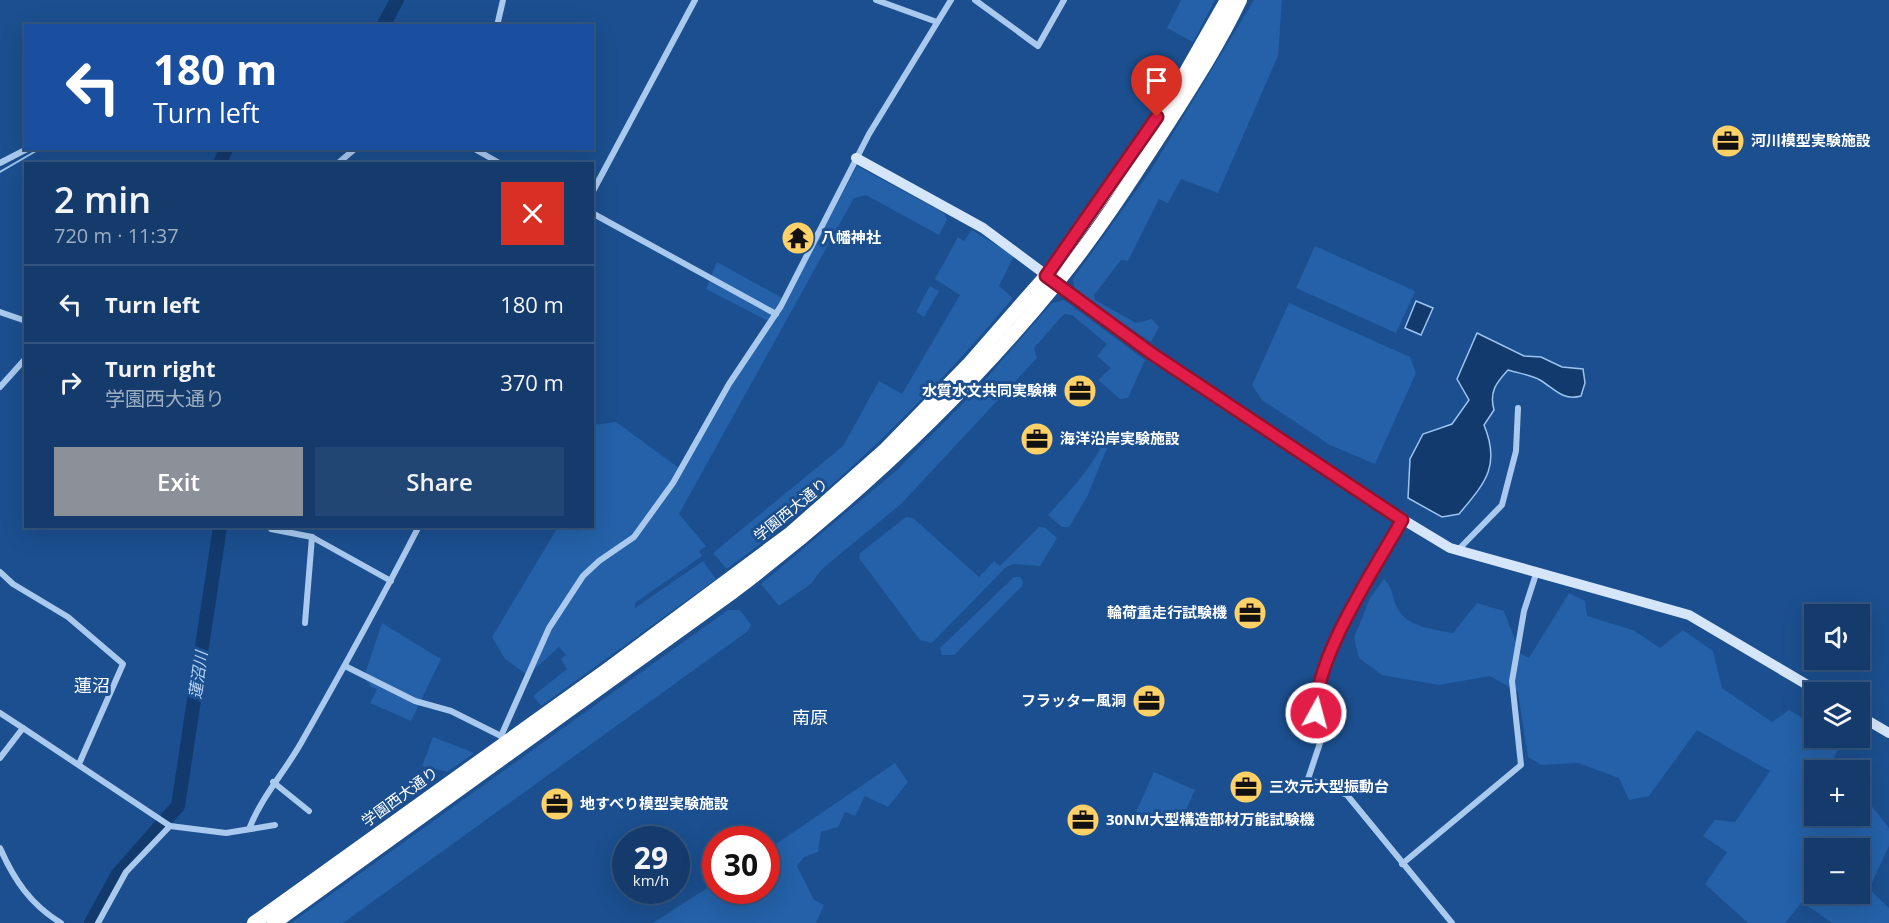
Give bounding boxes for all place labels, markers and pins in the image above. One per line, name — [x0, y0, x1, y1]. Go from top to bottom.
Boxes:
pin — [1131, 55, 1182, 117]
office icon: 河川模型実験施設 — [1710, 123, 1746, 159]
place label: 河川模型実験施設 — [1751, 130, 1871, 150]
temple icon: 八幡神社 — [780, 220, 816, 256]
place label: 八幡神社 — [821, 227, 881, 247]
office icon: 水質水文共同実験棟 — [1062, 373, 1098, 409]
place label: 水質水文共同実験棟 — [922, 380, 1057, 400]
office icon: 海洋沿岸実験施設 — [1019, 421, 1055, 457]
place label: 海洋沿岸実験施設 — [1060, 428, 1180, 448]
office icon: 輪荷重走行試験機 — [1232, 595, 1268, 631]
place label: 輪荷重走行試験機 — [1107, 602, 1227, 622]
office icon: フラッター風洞 — [1131, 683, 1167, 719]
place label: フラッター風洞 — [1021, 690, 1126, 710]
office icon: 三次元大型振動台 — [1228, 769, 1264, 805]
place label: 三次元大型振動台 — [1269, 776, 1389, 796]
office icon: 地すべり模型実験施設 — [539, 786, 575, 822]
place label: 地すべり模型実験施設 — [580, 793, 729, 813]
office icon: 30NM大型構造部材万能試験機 — [1065, 802, 1101, 838]
place label: 30NM大型構造部材万能試験機 — [1106, 809, 1315, 829]

